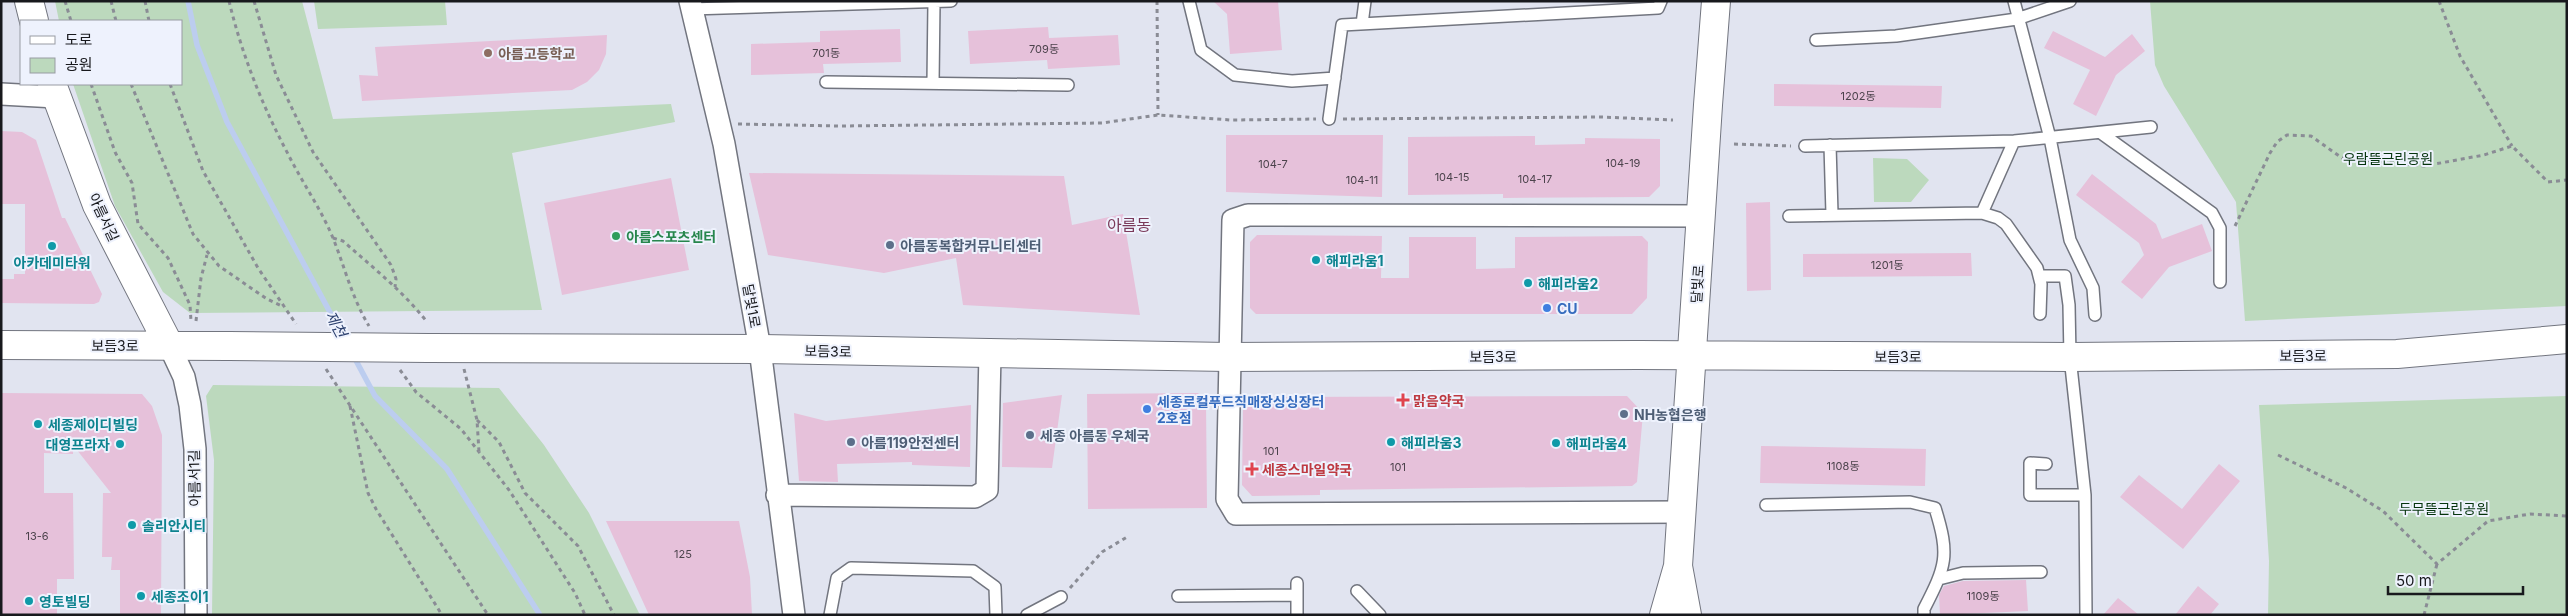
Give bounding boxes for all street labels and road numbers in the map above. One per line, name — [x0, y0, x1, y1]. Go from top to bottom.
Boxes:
street label: 아름서길 — [85, 190, 123, 244]
street label: 달빛로 — [1687, 264, 1707, 304]
street label: 달빛1로 — [740, 283, 764, 329]
street label: 보듬3로 — [91, 337, 139, 354]
street label: 보듬3로 — [804, 342, 852, 360]
street label: 보듬3로 — [2279, 347, 2327, 364]
street label: 보듬3로 — [1469, 348, 1517, 365]
street label: 보듬3로 — [1874, 348, 1922, 365]
street label: 아름서1길 — [185, 449, 203, 507]

